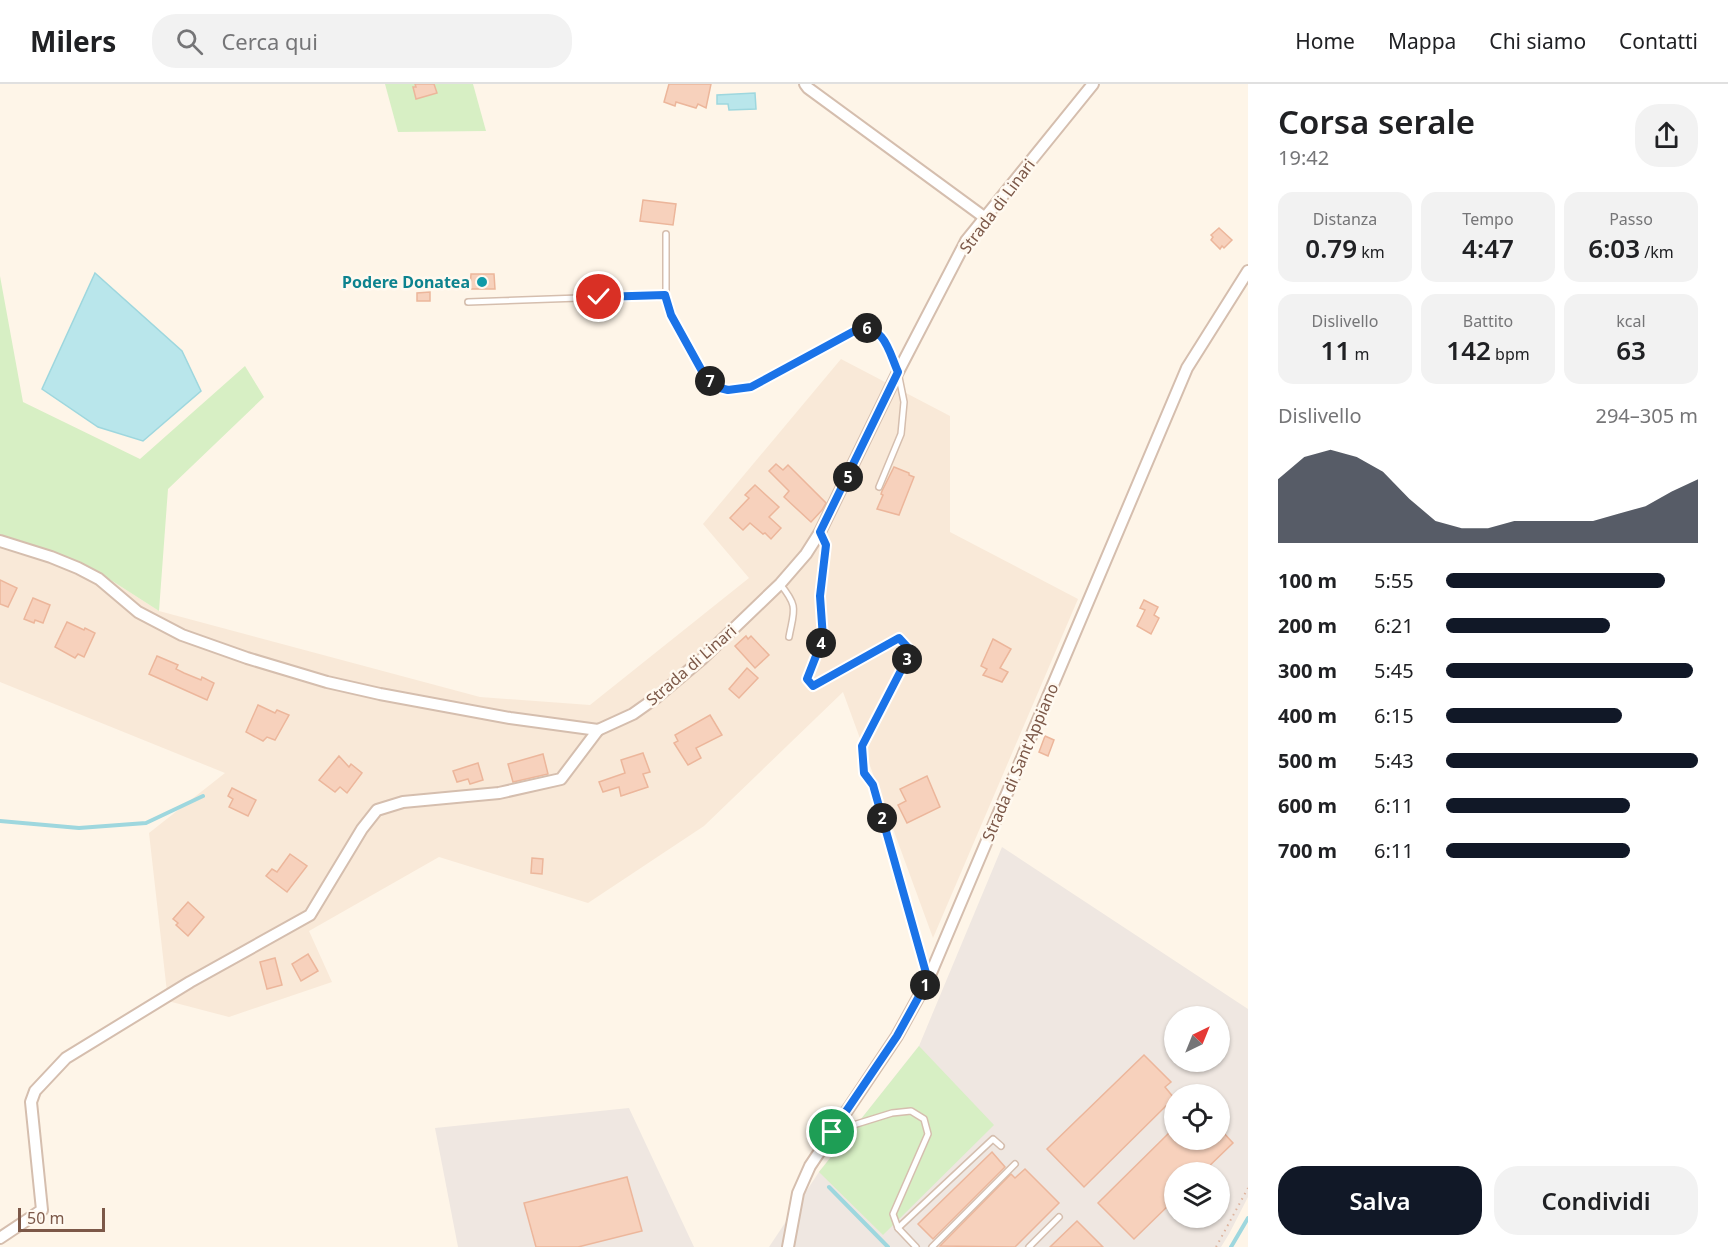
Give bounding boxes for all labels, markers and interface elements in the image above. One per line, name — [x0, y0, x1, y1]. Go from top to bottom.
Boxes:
search box — [152, 14, 572, 68]
text: Milers — [30, 22, 116, 60]
icon: search — [173, 25, 206, 58]
text: Cerca qui — [221, 26, 318, 56]
text: Home — [1295, 27, 1355, 55]
text: Mappa — [1388, 27, 1456, 55]
text: Chi siamo — [1489, 27, 1586, 55]
text: Contatti — [1619, 27, 1698, 55]
text: Corsa serale — [1278, 99, 1475, 144]
button: share — [1635, 104, 1698, 167]
text: 19:42 — [1278, 144, 1329, 171]
street label: Strada di Linari — [954, 154, 1040, 258]
text: Distanza — [1313, 208, 1377, 230]
text: Tempo — [1462, 208, 1514, 230]
text: Passo — [1609, 208, 1653, 230]
text: 0.79 — [1305, 230, 1357, 266]
text: 4:47 — [1462, 230, 1514, 266]
text: 6:03 — [1588, 230, 1640, 266]
text: km — [1357, 241, 1385, 263]
text: /km — [1640, 241, 1674, 263]
place label: Podere Donatea — [342, 271, 470, 293]
pin — [573, 271, 624, 322]
marker: Podere Donatea — [475, 275, 489, 289]
icon: check — [582, 280, 615, 313]
text: Dislivello — [1312, 310, 1378, 332]
text: Battito — [1463, 310, 1513, 332]
text: kcal — [1616, 310, 1646, 332]
pin: 6 — [852, 313, 882, 343]
text: 6 — [862, 317, 872, 339]
text: 11 — [1321, 332, 1350, 368]
text: 142 — [1446, 332, 1491, 368]
text: 63 — [1616, 332, 1646, 368]
text: m — [1350, 343, 1369, 365]
text: bpm — [1491, 343, 1530, 365]
pin: 7 — [695, 366, 725, 396]
text: 7 — [705, 370, 715, 392]
text: Dislivello — [1278, 402, 1362, 429]
text: 294–305 m — [1595, 402, 1698, 429]
pin: 5 — [833, 462, 863, 492]
text: 5 — [843, 466, 853, 488]
text: 100 m — [1278, 567, 1337, 594]
text: 5:55 — [1374, 567, 1414, 594]
text: 200 m — [1278, 612, 1337, 639]
text: 6:21 — [1374, 612, 1414, 639]
street label: Strada di Linari — [641, 620, 741, 710]
pin: 4 — [806, 628, 836, 658]
text: 4 — [816, 632, 826, 654]
pin: 3 — [892, 644, 922, 674]
text: 3 — [902, 648, 912, 670]
text: 300 m — [1278, 657, 1337, 684]
text: 5:45 — [1374, 657, 1414, 684]
street label: Strada di Sant'Appiano — [977, 680, 1063, 844]
text: 400 m — [1278, 702, 1337, 729]
text: 6:15 — [1374, 702, 1414, 729]
text: 500 m — [1278, 747, 1337, 774]
text: 5:43 — [1374, 747, 1414, 774]
text: 600 m — [1278, 792, 1337, 819]
text: 6:11 — [1374, 792, 1414, 819]
pin: 2 — [867, 803, 897, 833]
text: 2 — [877, 807, 887, 829]
text: 700 m — [1278, 837, 1337, 864]
text: 6:11 — [1374, 837, 1414, 864]
pin: 1 — [910, 970, 940, 1000]
text: 1 — [920, 974, 930, 996]
north arrow — [1164, 1006, 1230, 1072]
map controls — [1164, 1006, 1230, 1228]
button: locate — [1164, 1084, 1230, 1150]
pin — [806, 1106, 857, 1157]
icon: arrive — [815, 1115, 848, 1148]
button: layers — [1164, 1162, 1230, 1228]
button: Salva — [1278, 1166, 1482, 1235]
button: Condividi — [1494, 1166, 1698, 1235]
scale bar — [18, 1205, 105, 1232]
text: 50 m — [27, 1207, 64, 1229]

